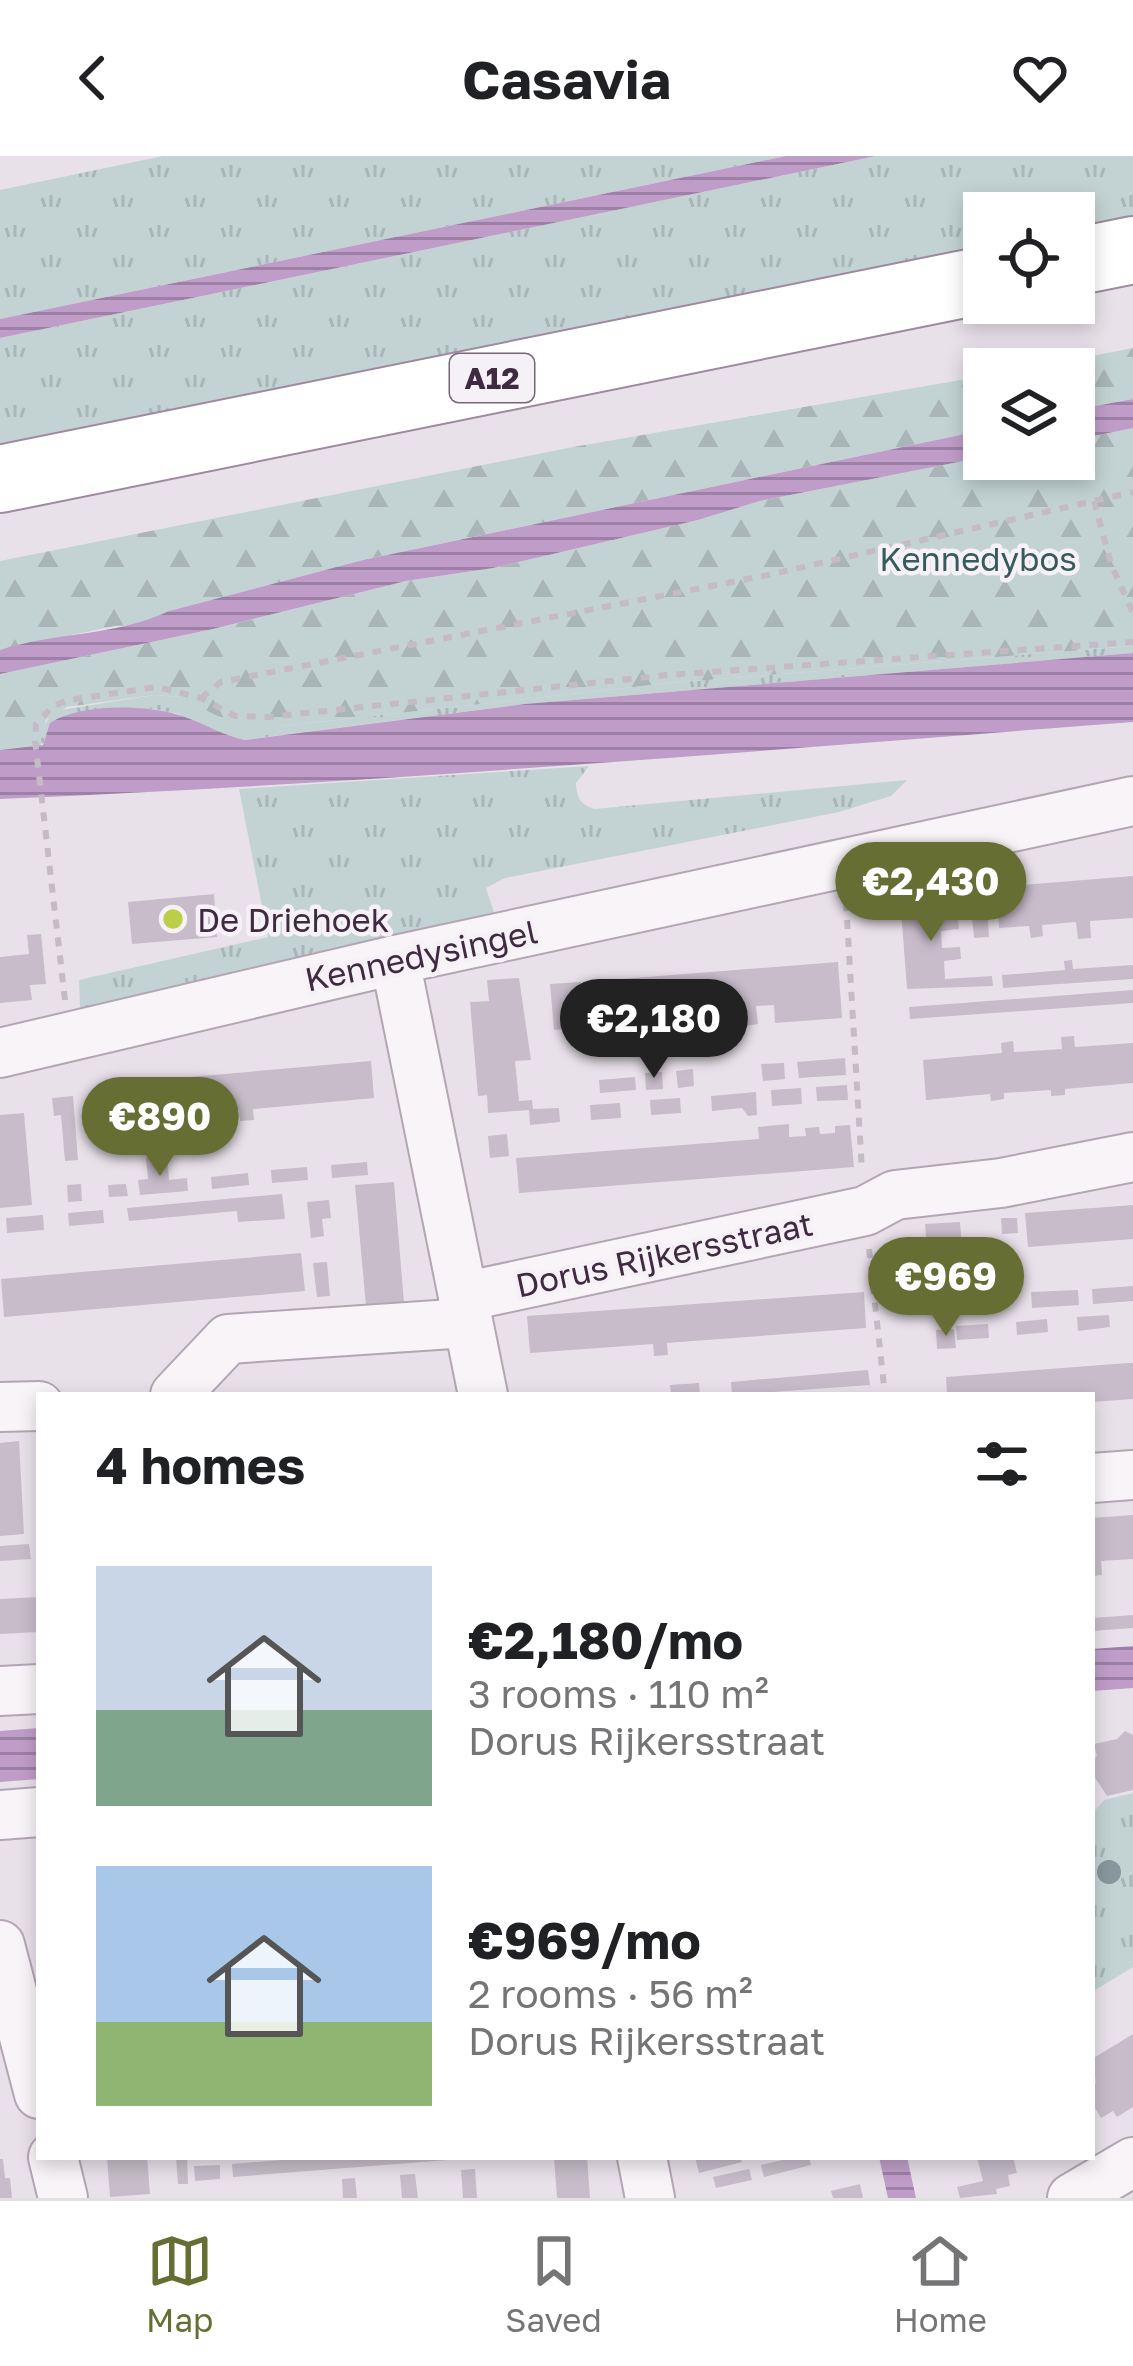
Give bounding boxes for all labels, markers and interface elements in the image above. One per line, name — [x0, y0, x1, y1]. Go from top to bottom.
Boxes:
icon: back — [60, 45, 126, 111]
icon: heart — [1007, 45, 1073, 111]
text: Casavia — [462, 46, 671, 111]
map controls — [963, 192, 1095, 480]
button: locate — [963, 192, 1095, 324]
button: layers — [963, 348, 1095, 480]
road number: A12 — [450, 354, 534, 402]
park label: Kennedybos — [879, 539, 1077, 578]
pin: €2,430 — [833, 842, 1029, 944]
text: €2,430 — [862, 857, 1000, 904]
place label: De Driehoek — [197, 900, 389, 939]
marker: De Driehoek — [160, 906, 186, 932]
street label: Kennedysingel — [301, 911, 541, 999]
pin: €2,180 — [556, 979, 752, 1081]
text: €2,180 — [587, 994, 721, 1041]
pin: €890 — [89, 1077, 231, 1179]
text: €890 — [109, 1092, 211, 1139]
street label: Dorus Rijkersstraat — [512, 1203, 816, 1305]
pin: €969 — [875, 1237, 1017, 1339]
text: €969 — [895, 1252, 997, 1299]
icon: filters — [969, 1431, 1035, 1497]
text: 4 homes — [96, 1434, 305, 1495]
text: €2,180/mo — [468, 1609, 743, 1670]
icon: home — [192, 1614, 336, 1758]
text: 3 rooms · 110 m² — [468, 1670, 769, 1717]
text: Dorus Rijkersstraat — [468, 1717, 825, 1764]
text: €969/mo — [468, 1909, 701, 1970]
icon: home — [192, 1914, 336, 2058]
text: 2 rooms · 56 m² — [468, 1970, 753, 2017]
text: Dorus Rijkersstraat — [468, 2017, 825, 2064]
tab: Map — [146, 2228, 213, 2339]
tab: Saved — [505, 2228, 602, 2339]
tab: Home — [894, 2228, 987, 2339]

